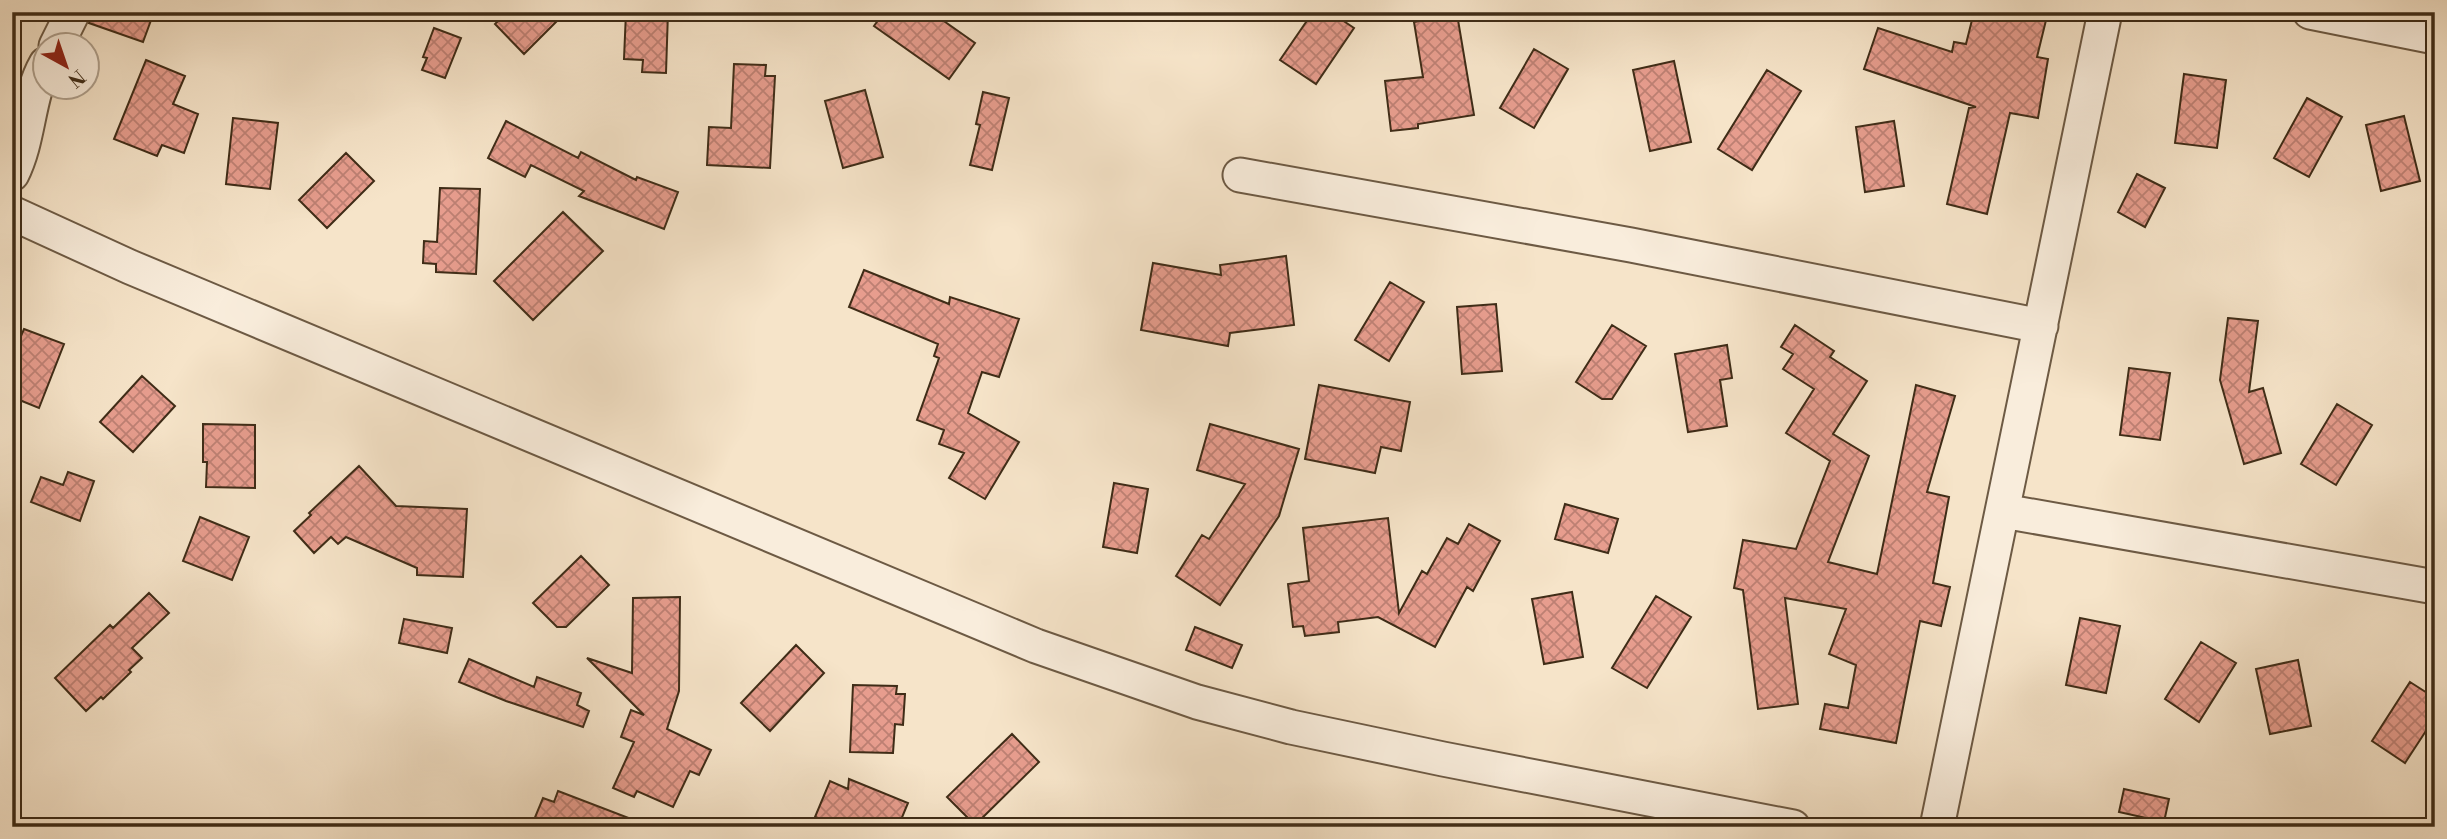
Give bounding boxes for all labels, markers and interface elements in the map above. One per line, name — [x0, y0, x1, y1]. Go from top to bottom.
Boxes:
north arrow — [32, 32, 102, 102]
text: N — [63, 64, 90, 92]

